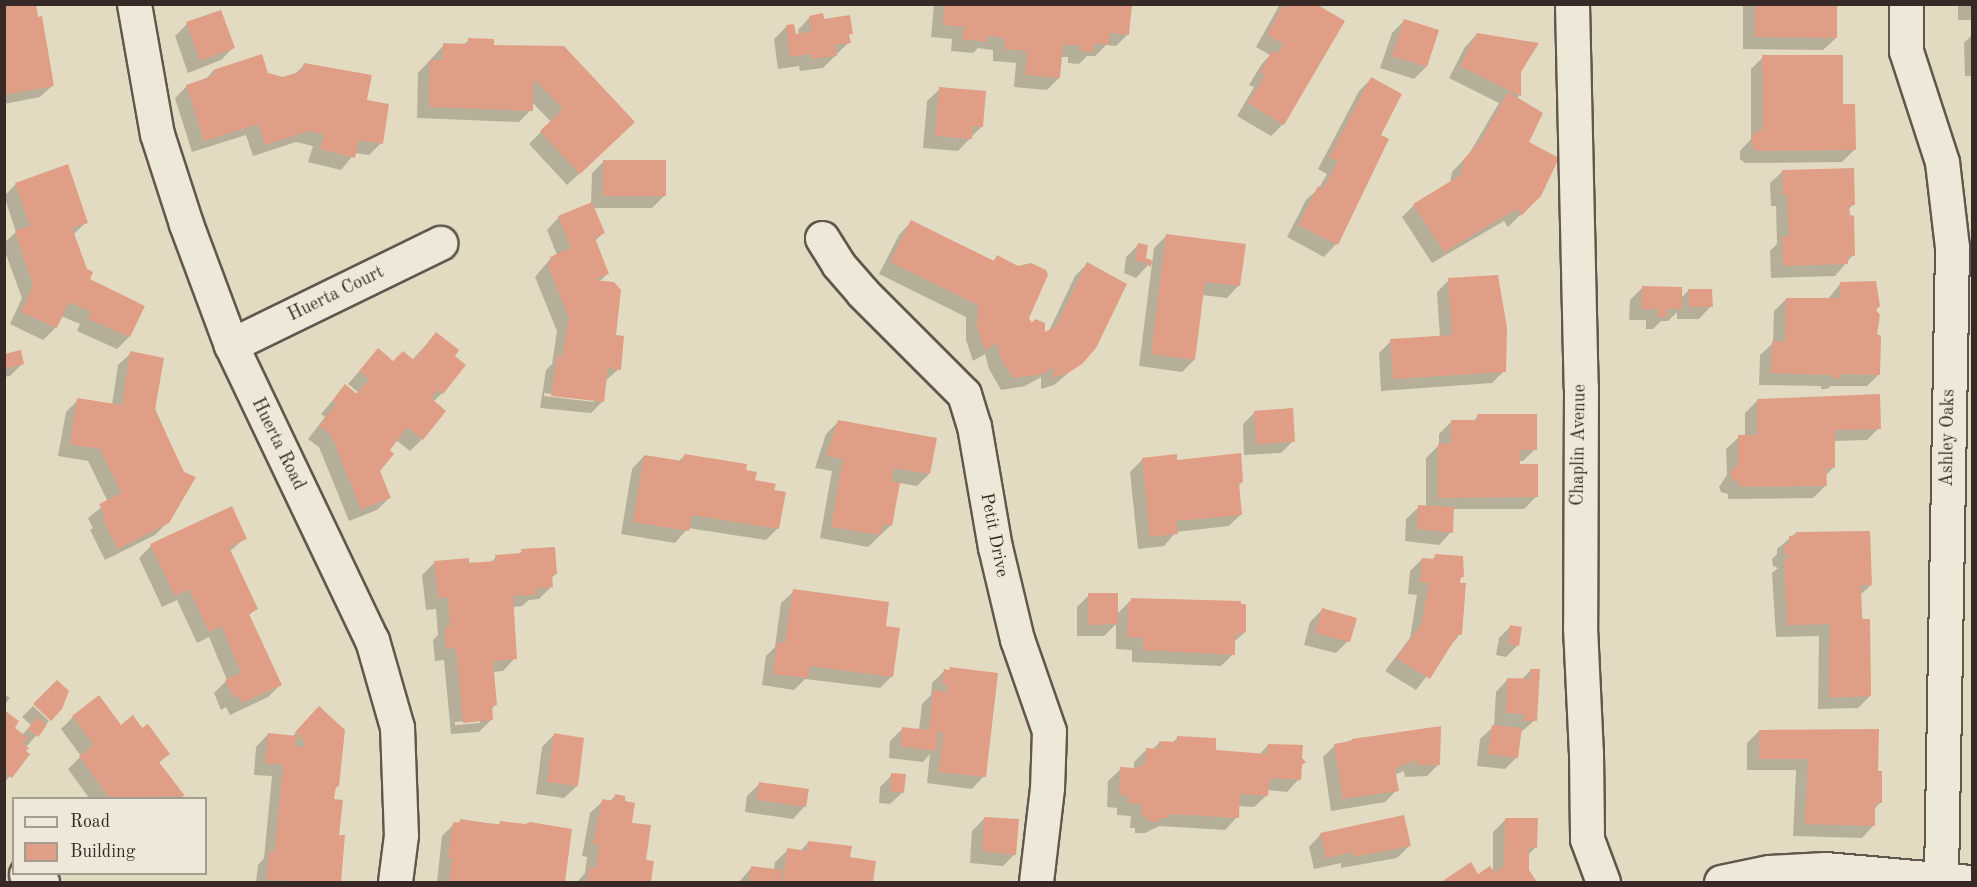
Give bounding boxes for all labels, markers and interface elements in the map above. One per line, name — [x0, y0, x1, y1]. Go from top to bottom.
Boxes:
street label: Huerta Court — [285, 262, 387, 326]
street label: Chaplin Avenue — [1567, 384, 1591, 506]
street label: Ashley Oaks — [1936, 389, 1960, 487]
street label: Huerta Road — [246, 394, 310, 494]
street label: Petit Drive — [975, 491, 1013, 579]
legend — [12, 797, 207, 875]
text: Road — [70, 813, 110, 831]
text: Building — [70, 843, 135, 861]

